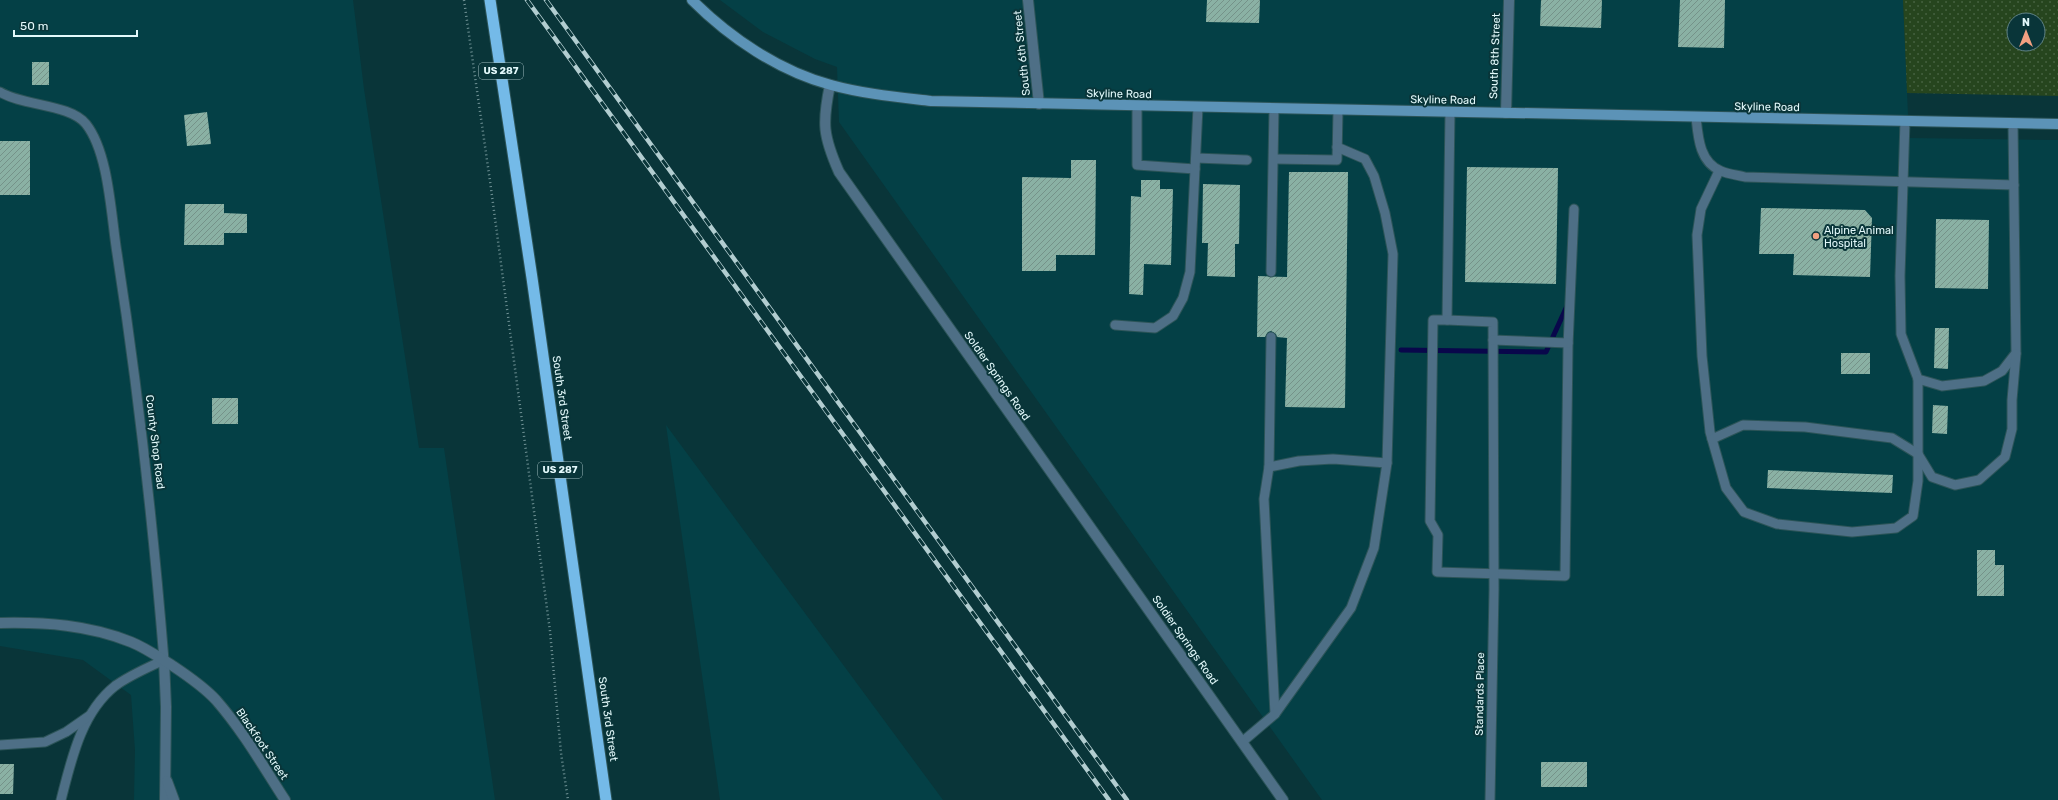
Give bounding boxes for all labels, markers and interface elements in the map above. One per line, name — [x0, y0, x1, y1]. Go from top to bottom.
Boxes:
street label: South 6th Street — [1011, 9, 1033, 96]
scale bar — [14, 12, 137, 38]
street label: South 8th Street — [1487, 12, 1503, 99]
north arrow — [2006, 12, 2046, 52]
text: N — [2022, 16, 2030, 29]
text: 50 m — [20, 19, 48, 33]
road number: US 287 — [479, 63, 523, 79]
street label: Skyline Road — [1086, 87, 1152, 101]
street label: Skyline Road — [1410, 93, 1476, 107]
street label: Skyline Road — [1734, 100, 1800, 114]
place label: Alpine Animal Hospital — [1824, 224, 1894, 250]
marker: Alpine Animal Hospital — [1811, 231, 1821, 241]
street label: Soldier Springs Road — [961, 329, 1033, 423]
street label: South 3rd Street — [550, 355, 574, 442]
street label: County Shop Road — [143, 394, 167, 490]
road number: US 287 — [538, 462, 582, 478]
street label: Soldier Springs Road — [1149, 593, 1221, 687]
street label: Standards Place — [1473, 652, 1487, 736]
street label: South 3rd Street — [596, 676, 620, 763]
street label: Blackfoot Street — [233, 706, 291, 783]

